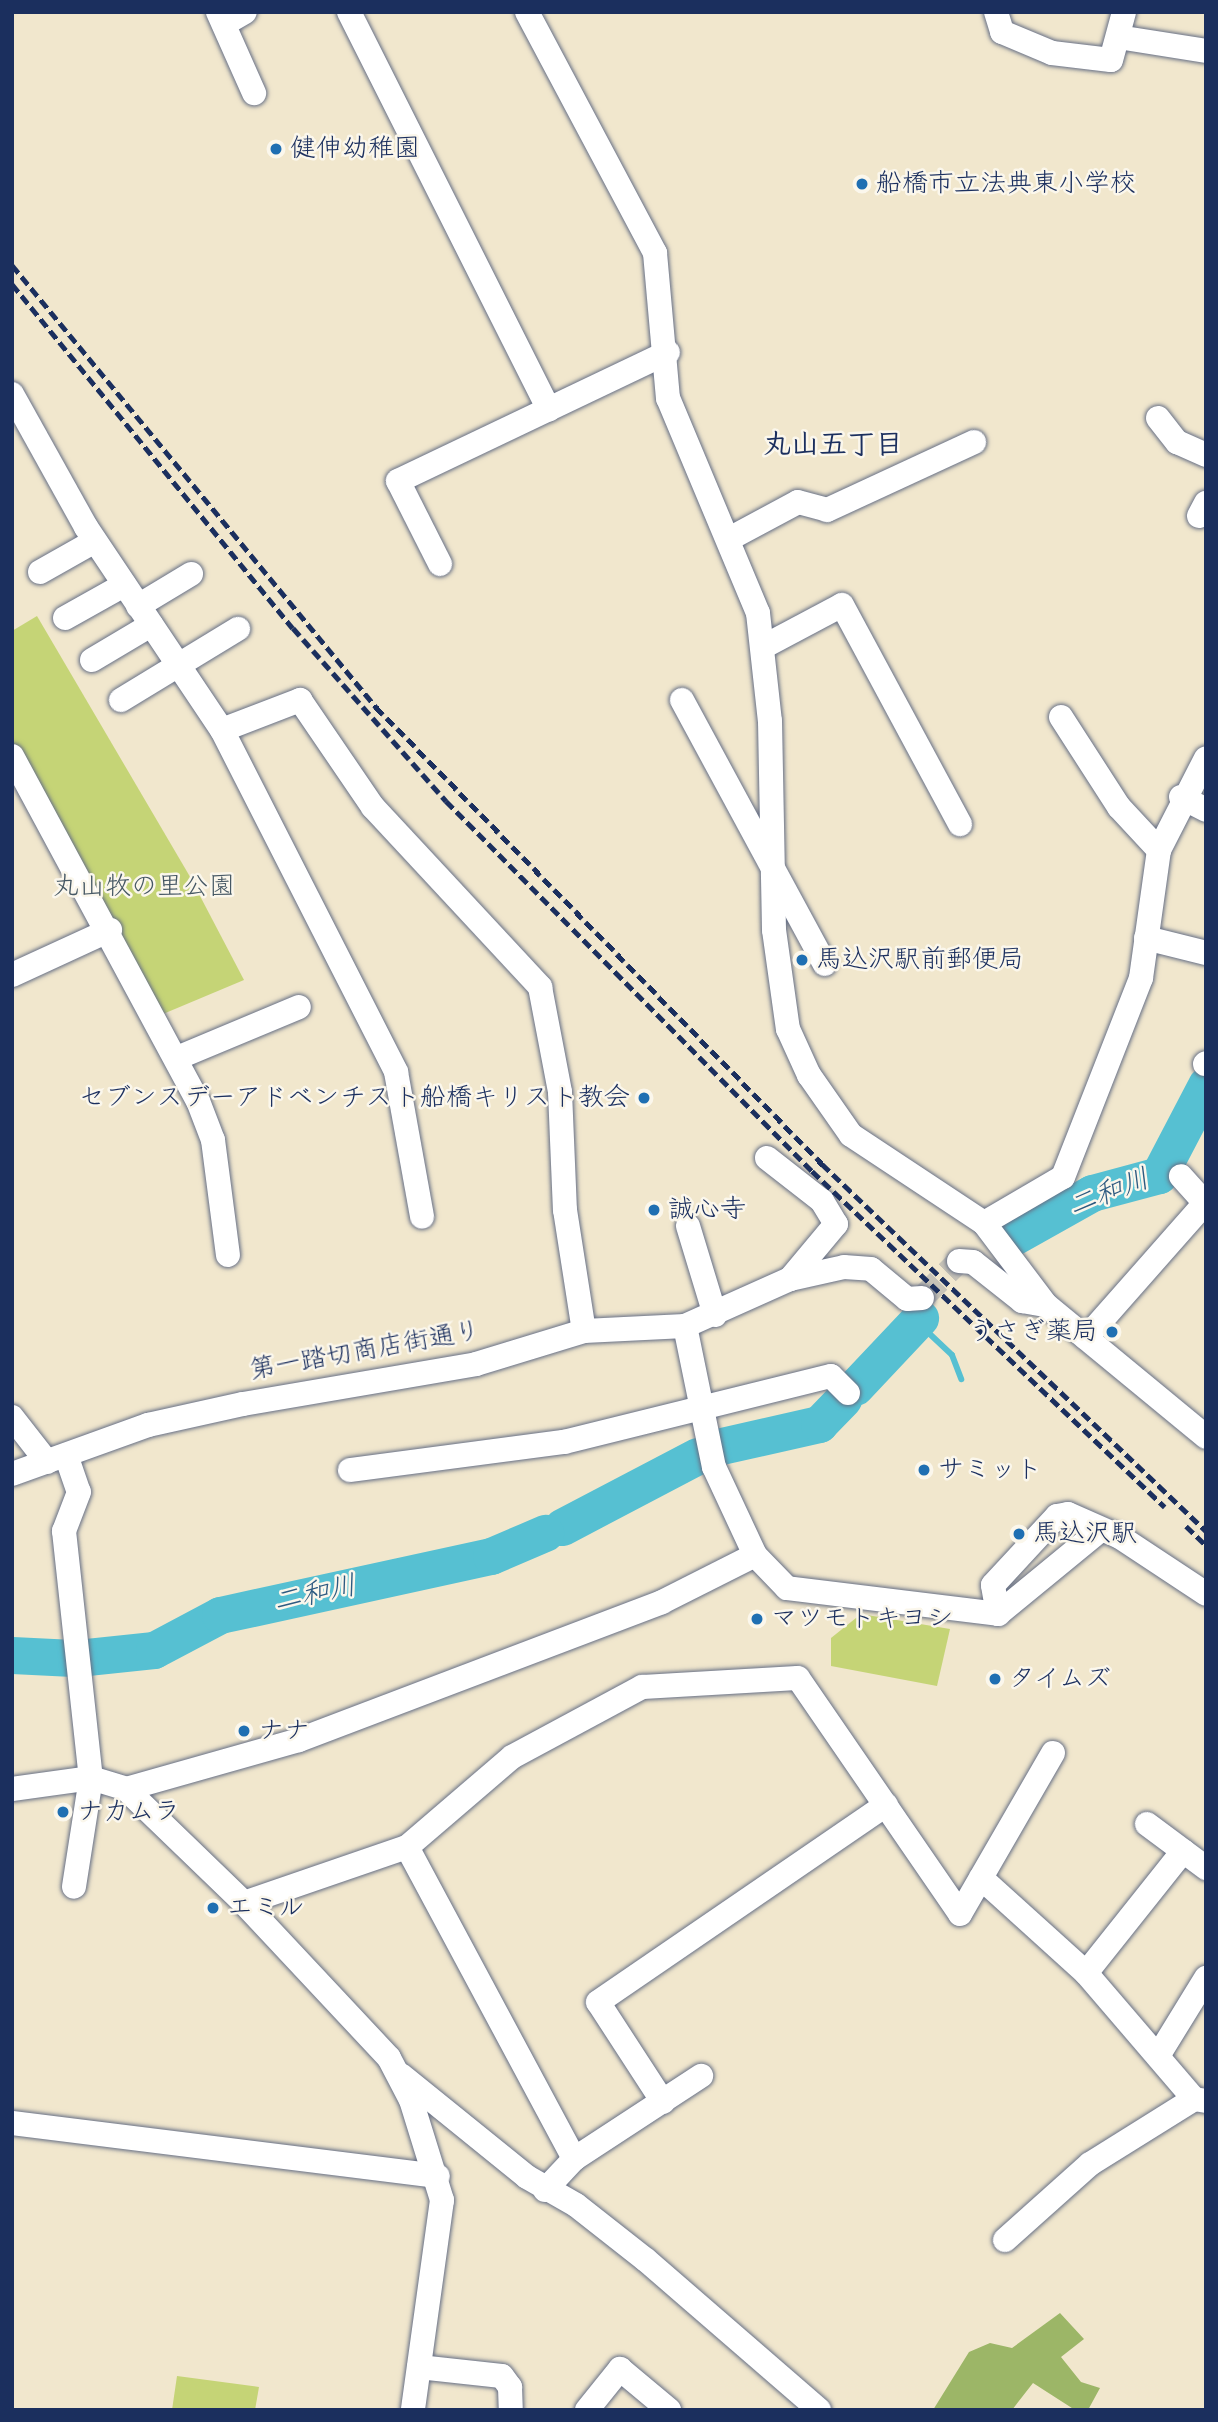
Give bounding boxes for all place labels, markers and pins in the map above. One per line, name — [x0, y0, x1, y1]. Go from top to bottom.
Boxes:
place label: 健伸幼稚園 — [290, 133, 420, 165]
marker: 健伸幼稚園 — [268, 141, 284, 157]
place label: 船橋市立法典東小学校 — [876, 168, 1136, 200]
marker: 船橋市立法典東小学校 — [854, 176, 870, 192]
place label: 馬込沢駅前郵便局 — [816, 944, 1024, 976]
marker: 馬込沢駅前郵便局 — [794, 952, 810, 968]
place label: セブンスデーアドベンチスト船橋キリスト教会 — [85, 1082, 630, 1114]
marker: セブンスデーアドベンチスト船橋キリスト教会 — [636, 1090, 652, 1106]
place label: 誠心寺 — [668, 1194, 746, 1226]
marker: 誠心寺 — [646, 1202, 662, 1218]
place label: うさぎ薬局 — [968, 1316, 1098, 1348]
marker: うさぎ薬局 — [1104, 1324, 1120, 1340]
place label: サミット — [938, 1454, 1042, 1486]
marker: サミット — [916, 1462, 932, 1478]
place label: 馬込沢駅 — [1033, 1518, 1137, 1550]
marker: 馬込沢駅 — [1011, 1526, 1027, 1542]
place label: マツモトキヨシ — [771, 1603, 953, 1635]
marker: マツモトキヨシ — [749, 1611, 765, 1627]
place label: タイムズ — [1009, 1663, 1113, 1695]
marker: タイムズ — [987, 1671, 1003, 1687]
place label: ナナ — [258, 1715, 310, 1747]
marker: ナナ — [236, 1723, 252, 1739]
place label: ナカムラ — [77, 1796, 181, 1828]
marker: ナカムラ — [55, 1804, 71, 1820]
place label: エミル — [227, 1892, 305, 1924]
marker: エミル — [205, 1900, 221, 1916]

